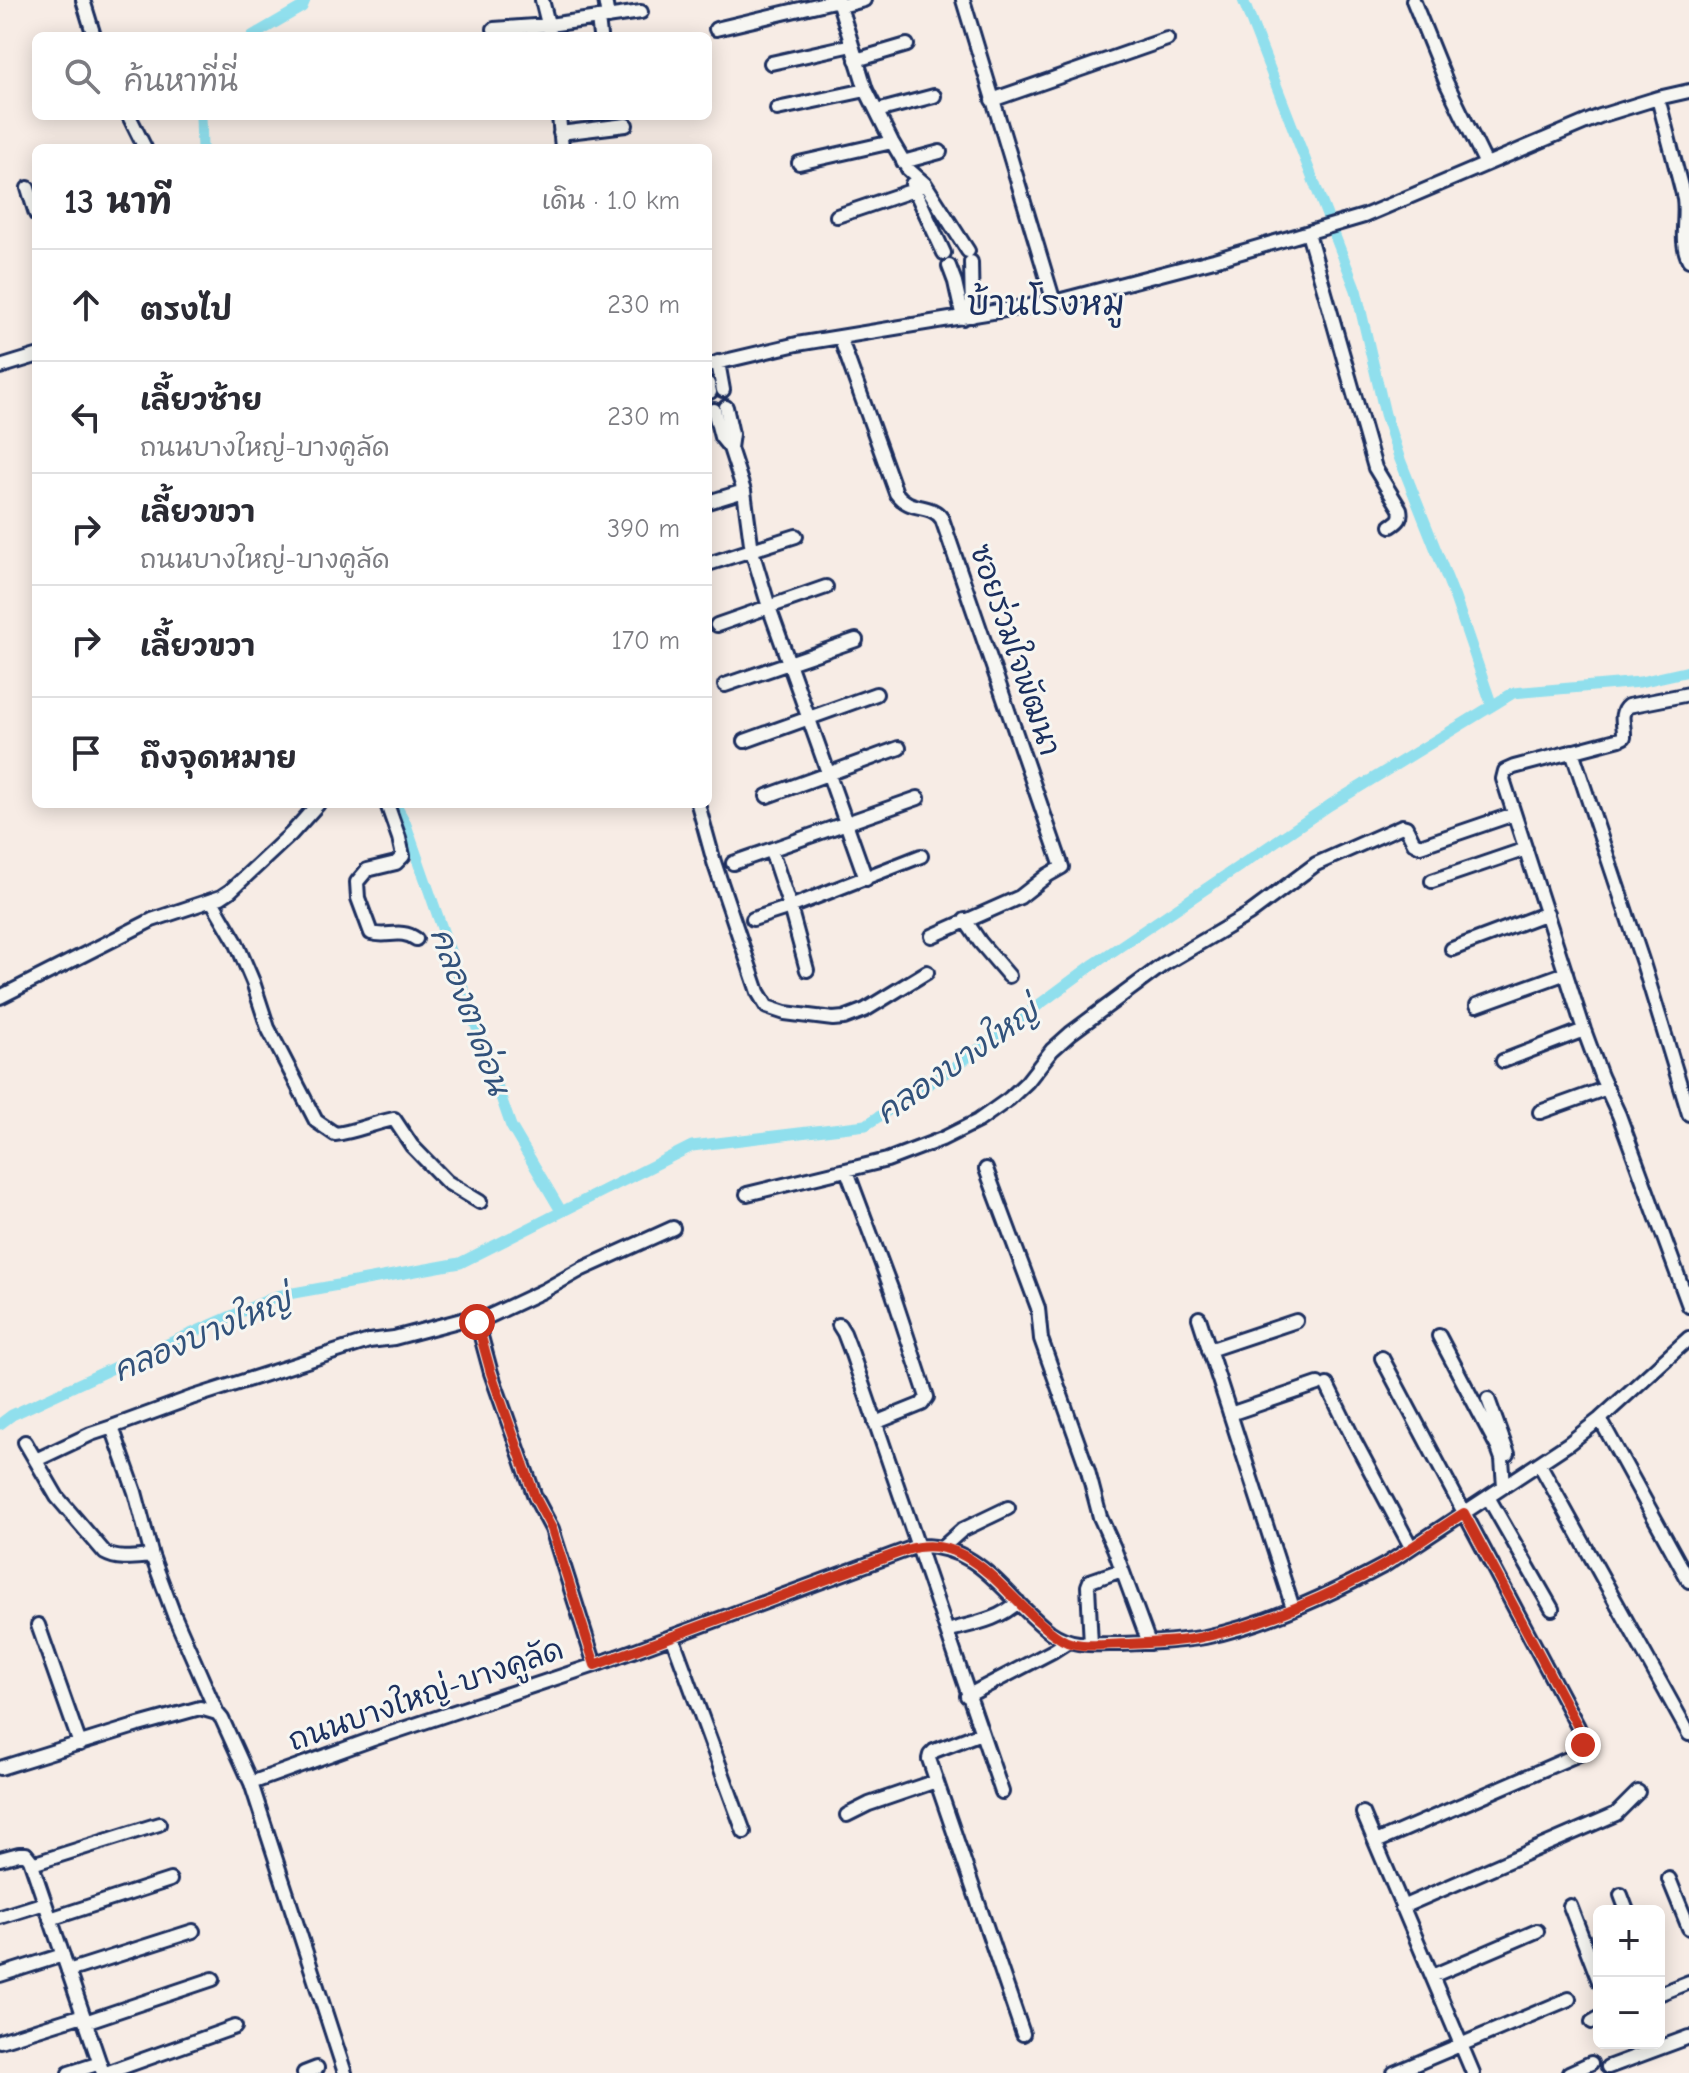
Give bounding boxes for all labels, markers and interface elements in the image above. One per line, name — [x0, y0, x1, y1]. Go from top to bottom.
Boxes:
search box — [32, 32, 712, 120]
icon: search — [60, 54, 104, 98]
text: ค้นหาที่นี่ — [124, 64, 238, 99]
text: 13 นาที — [64, 182, 172, 222]
text: เดิน · 1.0 km — [542, 186, 680, 216]
district label: บ้านโรงหมู — [967, 281, 1125, 328]
icon: ahead — [64, 283, 108, 327]
text: 230 m — [607, 290, 680, 320]
text: ตรงไป — [140, 293, 232, 328]
text: เลี้ยวซ้าย — [140, 383, 262, 418]
icon: left — [64, 395, 108, 439]
text: 230 m — [607, 402, 680, 432]
text: ถนนบางใหญ่-บางคูลัด — [140, 433, 390, 463]
text: เลี้ยวขวา — [140, 495, 255, 530]
icon: right — [64, 507, 108, 551]
text: 390 m — [607, 514, 680, 544]
street label: ซอยร่วมใจพัฒนา — [962, 539, 1070, 760]
text: ถนนบางใหญ่-บางคูลัด — [140, 545, 390, 575]
icon: right — [64, 619, 108, 663]
text: 170 m — [611, 626, 680, 656]
text: เลี้ยวขวา — [140, 629, 255, 664]
icon: arrive — [64, 731, 108, 775]
text: ถึงจุดหมาย — [140, 741, 297, 776]
water label: คลองตาด่อน — [423, 922, 520, 1101]
water label: คลองบางใหญ่ — [867, 986, 1051, 1132]
water label: คลองบางใหญ่ — [106, 1276, 302, 1389]
route start — [459, 1304, 495, 1340]
street label: ถนนบางใหญ่-บางคูลัด — [283, 1629, 569, 1762]
route end — [1565, 1727, 1601, 1763]
map controls — [1593, 1905, 1665, 2049]
button: + — [1593, 1905, 1665, 1977]
button: − — [1593, 1977, 1665, 2049]

